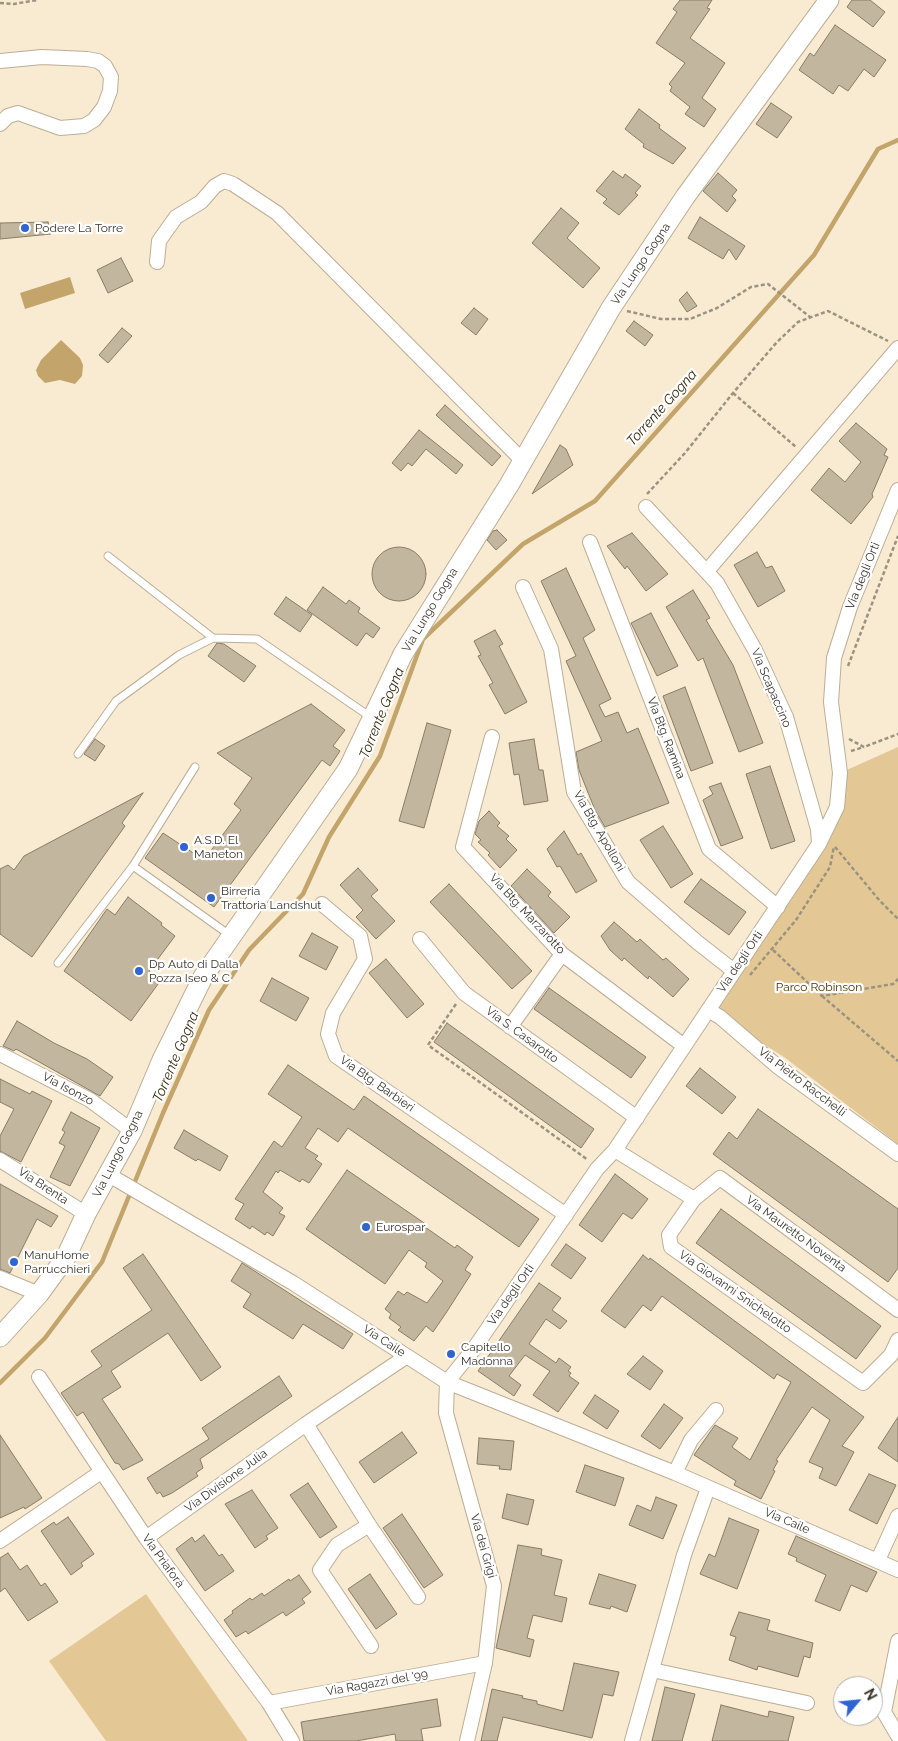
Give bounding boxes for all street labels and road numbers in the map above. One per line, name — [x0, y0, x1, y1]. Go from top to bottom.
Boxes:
street label: Via Lungo Gogna — [608, 220, 674, 308]
street label: Via degli Orti — [843, 540, 883, 612]
street label: Via Lungo Gogna — [399, 565, 461, 655]
street label: Via Scapaccino — [748, 646, 794, 730]
street label: Via Btg. Ramina — [644, 695, 688, 781]
street label: Via Btg. Apolloni — [570, 788, 628, 874]
street label: Via Btg. Marzarotto — [486, 871, 568, 957]
street label: Via degli Orti — [714, 929, 766, 995]
street label: Via S. Casarotto — [483, 1004, 561, 1066]
street label: Via Pietro Racchelli — [755, 1044, 849, 1120]
street label: Via Btg. Barbieri — [337, 1053, 417, 1115]
street label: Via Isonzo — [40, 1069, 96, 1109]
street label: Via Lungo Gogna — [90, 1108, 146, 1200]
street label: Via Brenta — [15, 1164, 71, 1208]
street label: Via Mauretto Noventa — [743, 1193, 849, 1275]
street label: Via Giovanni Snichelotto — [676, 1248, 794, 1336]
street label: Via degli Orti — [485, 1262, 537, 1328]
street label: Via Caile — [360, 1322, 408, 1360]
street label: Via Divisione Julia — [182, 1446, 270, 1516]
street label: Via Caile — [762, 1505, 812, 1537]
street label: Via dei Grigi — [467, 1512, 499, 1580]
street label: Via Priaforà — [139, 1531, 187, 1591]
street label: Via Ragazzi del '99 — [325, 1667, 429, 1699]

